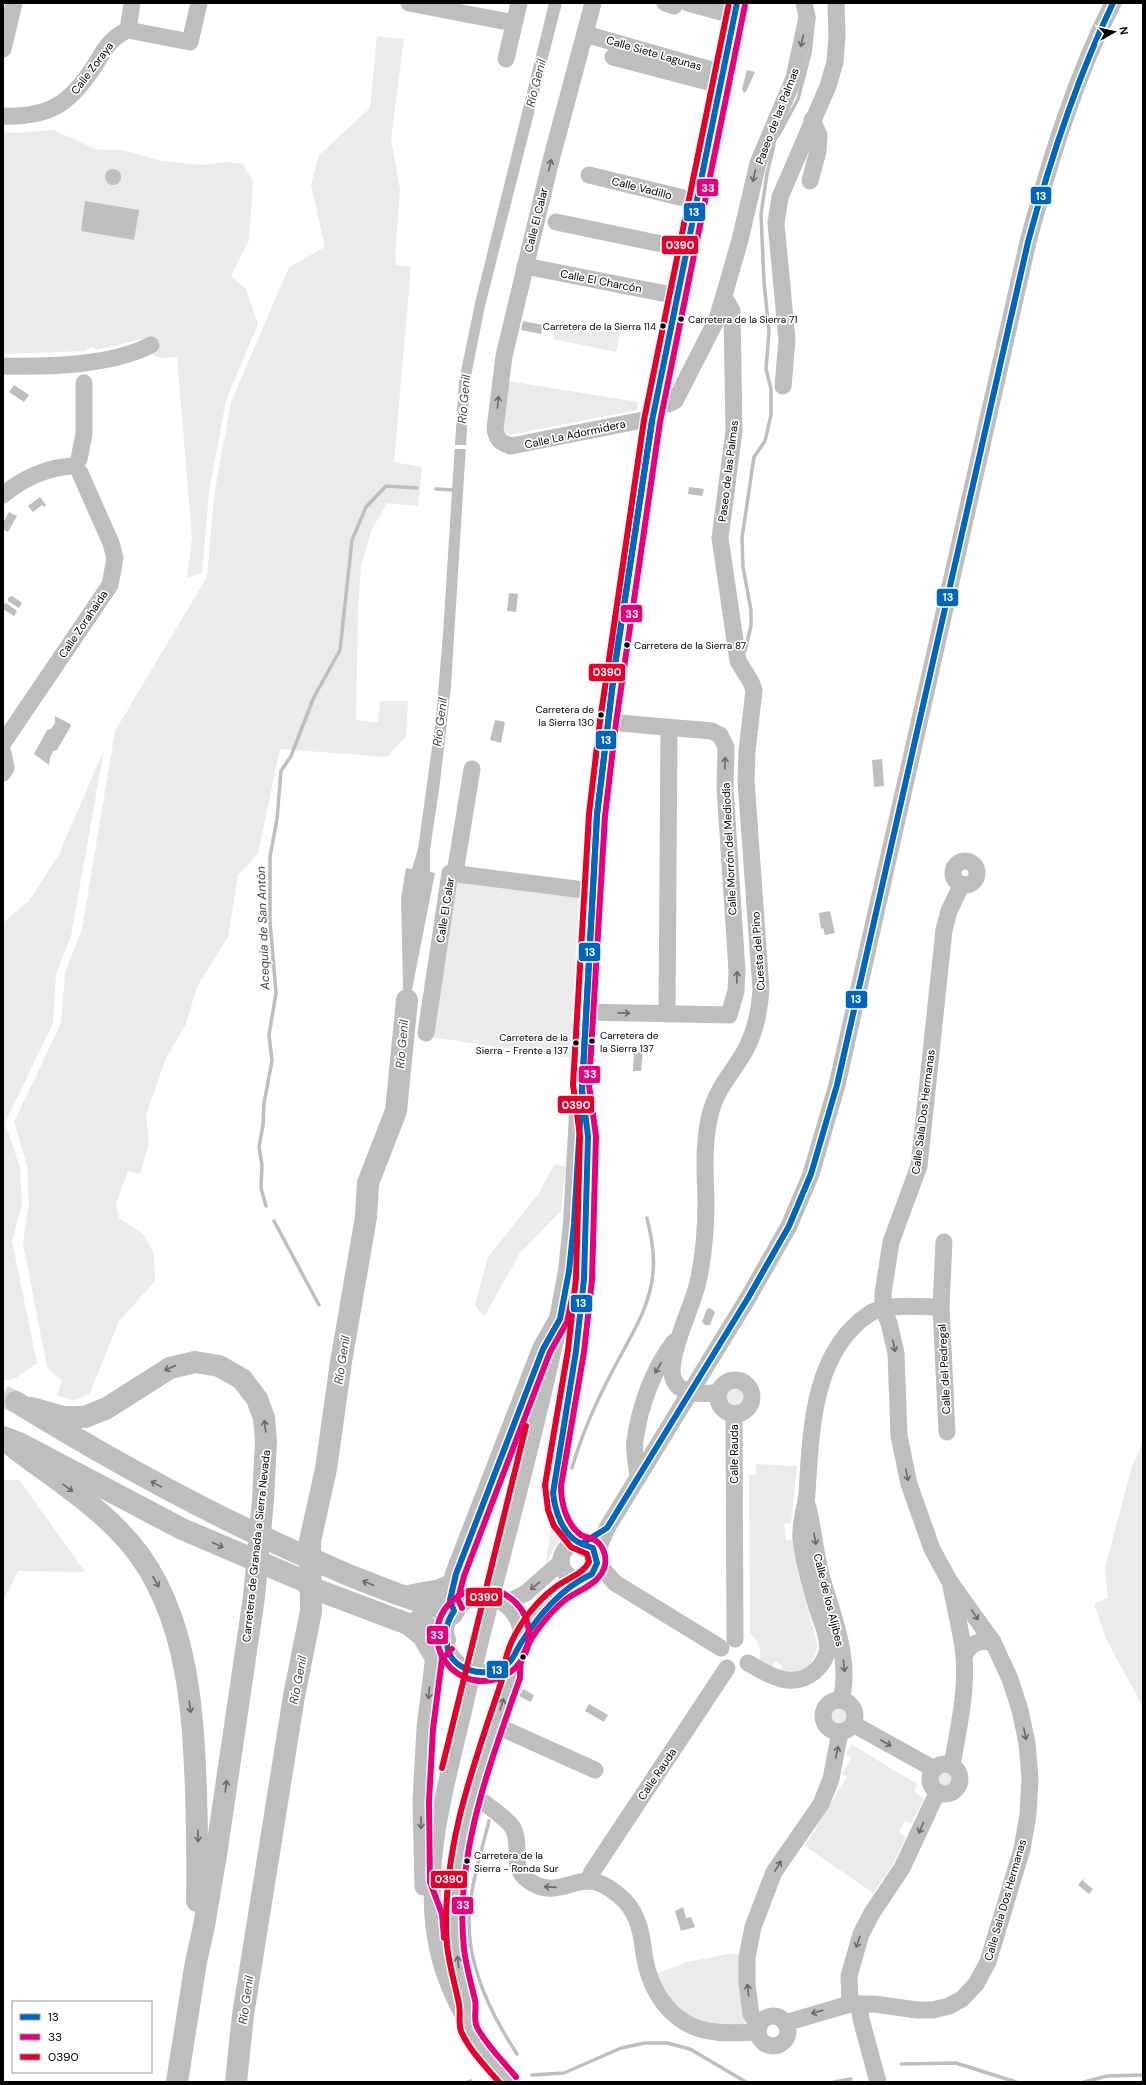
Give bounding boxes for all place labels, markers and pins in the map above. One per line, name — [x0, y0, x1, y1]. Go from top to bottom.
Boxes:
place label: Carretera de la Sierra 71 — [688, 313, 797, 326]
marker: Carretera de la Sierra 71 — [676, 314, 686, 324]
place label: Carretera de la Sierra 114 — [543, 320, 656, 333]
marker: Carretera de la Sierra 114 — [658, 321, 668, 331]
place label: Carretera de la Sierra 87 — [634, 639, 746, 652]
marker: Carretera de la Sierra 87 — [622, 640, 632, 650]
place label: Carretera de la Sierra 130 — [535, 703, 594, 729]
marker: Carretera de la Sierra 130 — [596, 710, 606, 720]
place label: Carretera de la Sierra 137 — [600, 1029, 659, 1055]
place label: Carretera de la Sierra - Frente a 137 — [476, 1031, 568, 1057]
marker: Carretera de la Sierra 137 — [587, 1036, 597, 1046]
marker: Carretera de la Sierra - Frente a 137 — [571, 1038, 581, 1048]
unlabelled marker — [518, 1652, 528, 1662]
place label: Carretera de la Sierra - Ronda Sur — [474, 1849, 559, 1875]
marker: Carretera de la Sierra - Ronda Sur — [462, 1856, 472, 1866]

